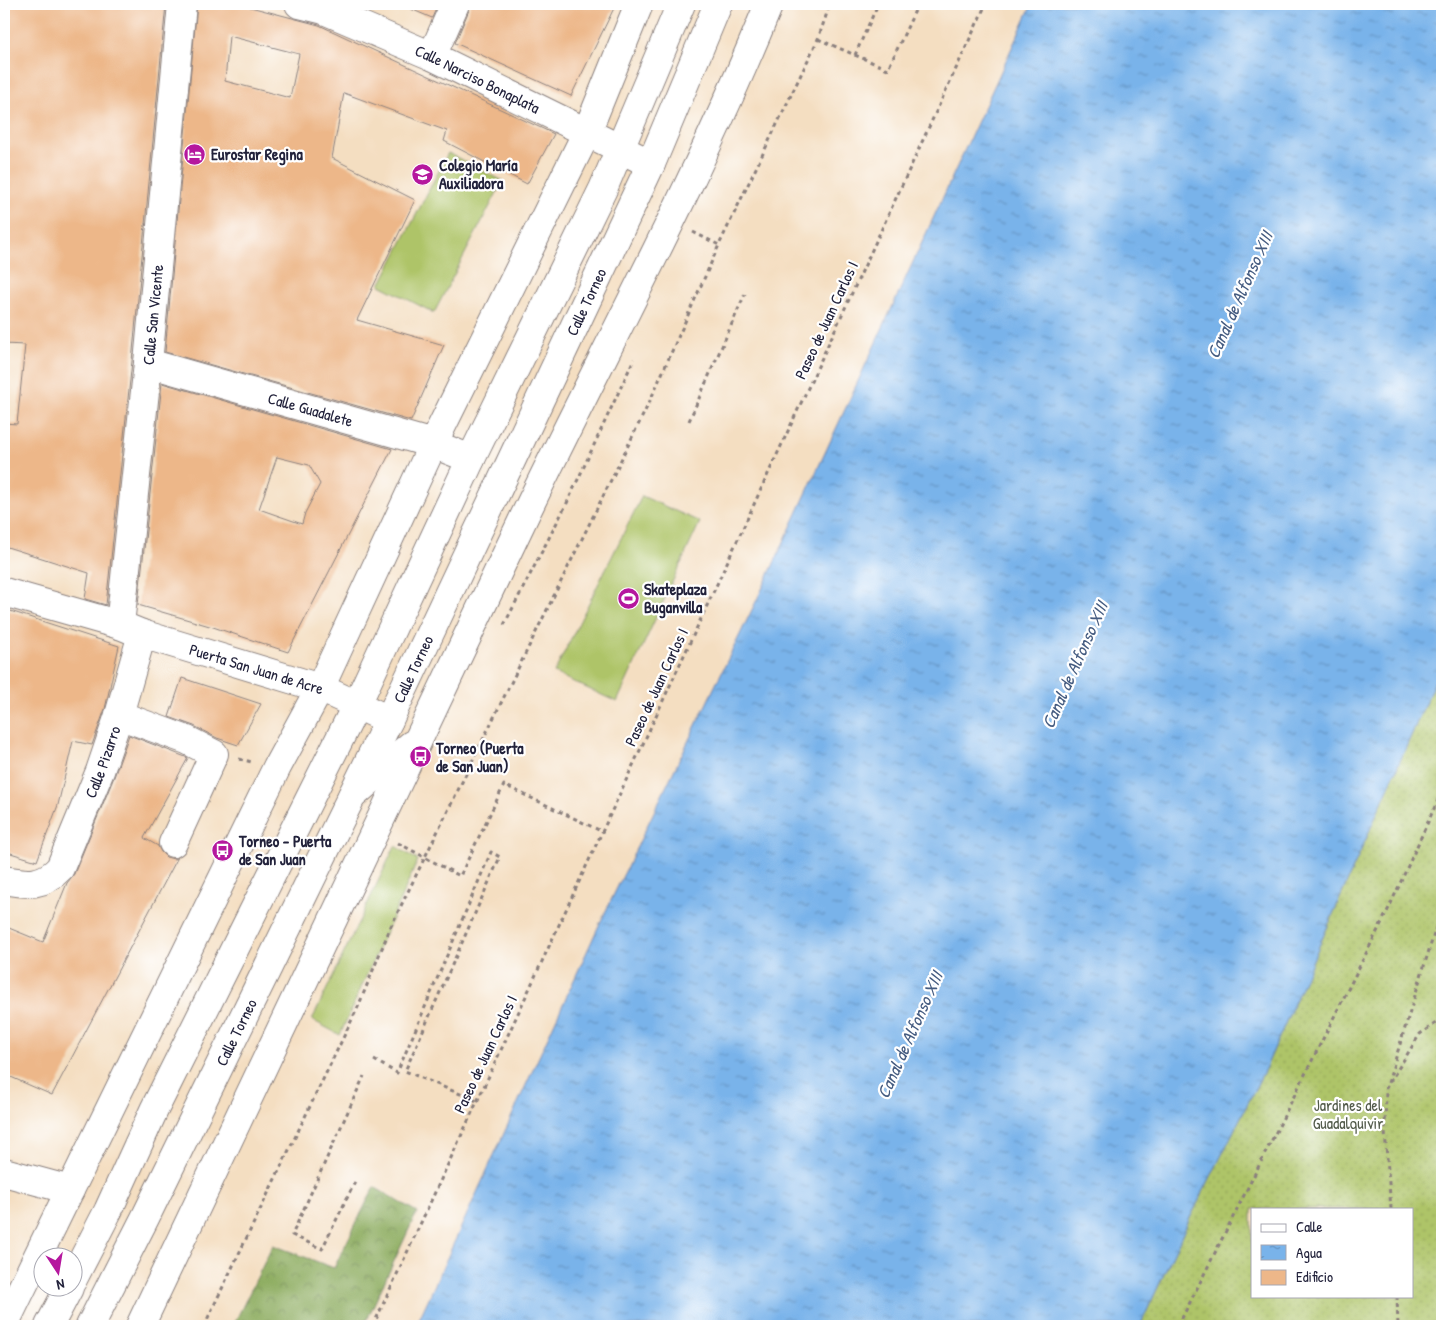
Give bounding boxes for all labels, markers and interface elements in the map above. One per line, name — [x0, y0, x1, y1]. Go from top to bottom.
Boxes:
street label: Calle Narciso Bonaplata — [412, 39, 544, 119]
hotel icon: Eurostar Regina — [183, 142, 207, 166]
place label: Eurostar Regina — [211, 143, 303, 166]
place label: Colegio María Auxiliadora — [439, 154, 518, 194]
school or university icon: Colegio María Auxiliadora — [411, 162, 435, 186]
water label: Canal de Alfonso XIII — [1200, 226, 1279, 362]
street label: Paseo de Juan Carlos I — [789, 257, 863, 383]
street label: Calle San Vicente — [137, 263, 168, 366]
street label: Calle Torneo — [561, 264, 612, 339]
street label: Calle Guadalete — [265, 387, 356, 432]
place label: Skateplaza Buganvilla — [644, 578, 707, 619]
sports icon: Skateplaza Buganvilla — [616, 586, 640, 610]
water label: Canal de Alfonso XIII — [1035, 596, 1114, 732]
street label: Paseo de Juan Carlos I — [619, 624, 693, 750]
street label: Calle Torneo — [388, 631, 439, 706]
street label: Puerta San Juan de Acre — [187, 638, 327, 700]
street label: Calle Pizarro — [79, 722, 126, 801]
place label: Torneo (Puerta de San Juan) — [435, 737, 524, 777]
bus stop icon: Torneo (Puerta de San Juan) — [408, 745, 432, 769]
place label: Torneo - Puerta de San Juan — [238, 830, 332, 870]
bus stop icon: Torneo - Puerta de San Juan — [211, 838, 235, 862]
water label: Canal de Alfonso XIII — [870, 966, 949, 1102]
street label: Paseo de Juan Carlos I — [448, 991, 522, 1117]
street label: Calle Torneo — [210, 995, 262, 1070]
park label: Jardines del Guadalquivir — [1313, 1094, 1383, 1134]
legend — [1251, 1208, 1414, 1298]
text: Calle — [1296, 1216, 1323, 1237]
text: Agua — [1296, 1242, 1322, 1263]
north arrow — [32, 1248, 82, 1298]
text: Edificio — [1296, 1266, 1333, 1287]
text: N — [55, 1275, 66, 1295]

